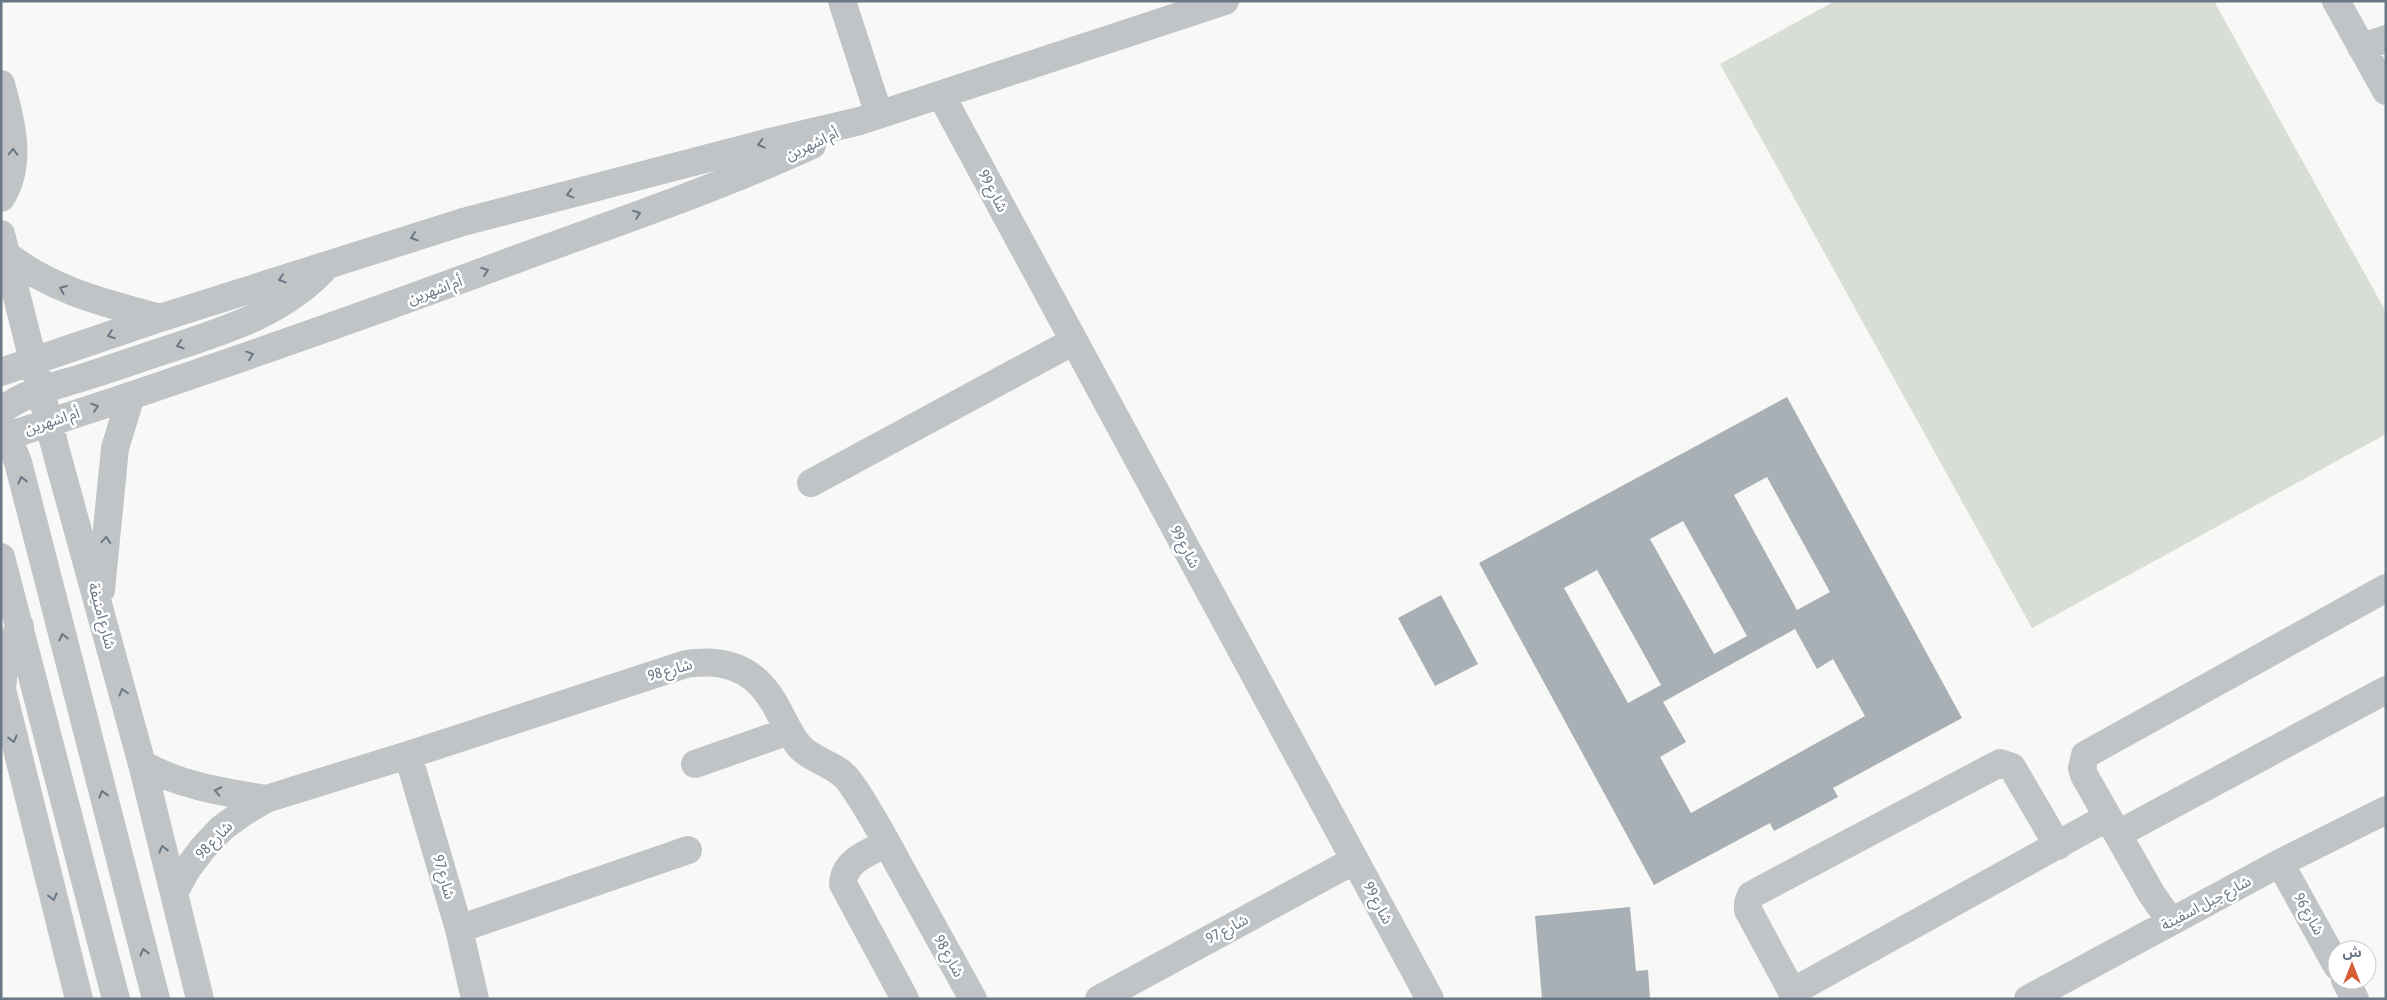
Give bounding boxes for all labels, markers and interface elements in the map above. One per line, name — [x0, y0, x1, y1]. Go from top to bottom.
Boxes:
street label: أم اشهرين — [783, 124, 843, 166]
one-way arrow — [757, 138, 766, 149]
one-way arrow — [8, 148, 18, 156]
street label: شارع 99 — [972, 167, 1012, 217]
one-way arrow — [566, 188, 575, 199]
one-way arrow — [633, 210, 641, 220]
one-way arrow — [410, 232, 418, 242]
one-way arrow — [480, 267, 489, 277]
street label: أم اشهرين — [405, 272, 466, 310]
one-way arrow — [278, 274, 286, 284]
one-way arrow — [59, 285, 68, 296]
one-way arrow — [107, 329, 115, 339]
one-way arrow — [176, 339, 185, 349]
one-way arrow — [245, 351, 253, 361]
one-way arrow — [91, 402, 99, 412]
street label: أم اشهرين — [22, 404, 83, 440]
one-way arrow — [17, 475, 28, 484]
street label: شارع 99 — [1164, 523, 1204, 573]
one-way arrow — [100, 536, 111, 544]
street label: شارع امنيفة — [82, 581, 120, 652]
one-way arrow — [58, 632, 69, 641]
street label: شارع 98 — [646, 655, 695, 688]
one-way arrow — [118, 688, 129, 697]
one-way arrow — [7, 735, 18, 744]
one-way arrow — [214, 786, 223, 797]
one-way arrow — [99, 791, 109, 799]
street label: شارع 98 — [192, 817, 239, 865]
one-way arrow — [159, 846, 169, 854]
street label: شارع 97 — [426, 853, 459, 902]
street label: شارع جبل اسفينة — [2158, 872, 2256, 937]
street label: شارع 99 — [1357, 879, 1397, 929]
street label: شارع 96 — [2287, 890, 2328, 940]
one-way arrow — [47, 892, 58, 901]
street label: شارع 97 — [1203, 910, 1253, 950]
street label: شارع 98 — [927, 932, 968, 982]
north arrow — [2327, 940, 2377, 990]
text: ش — [2342, 944, 2362, 960]
one-way arrow — [139, 947, 150, 956]

